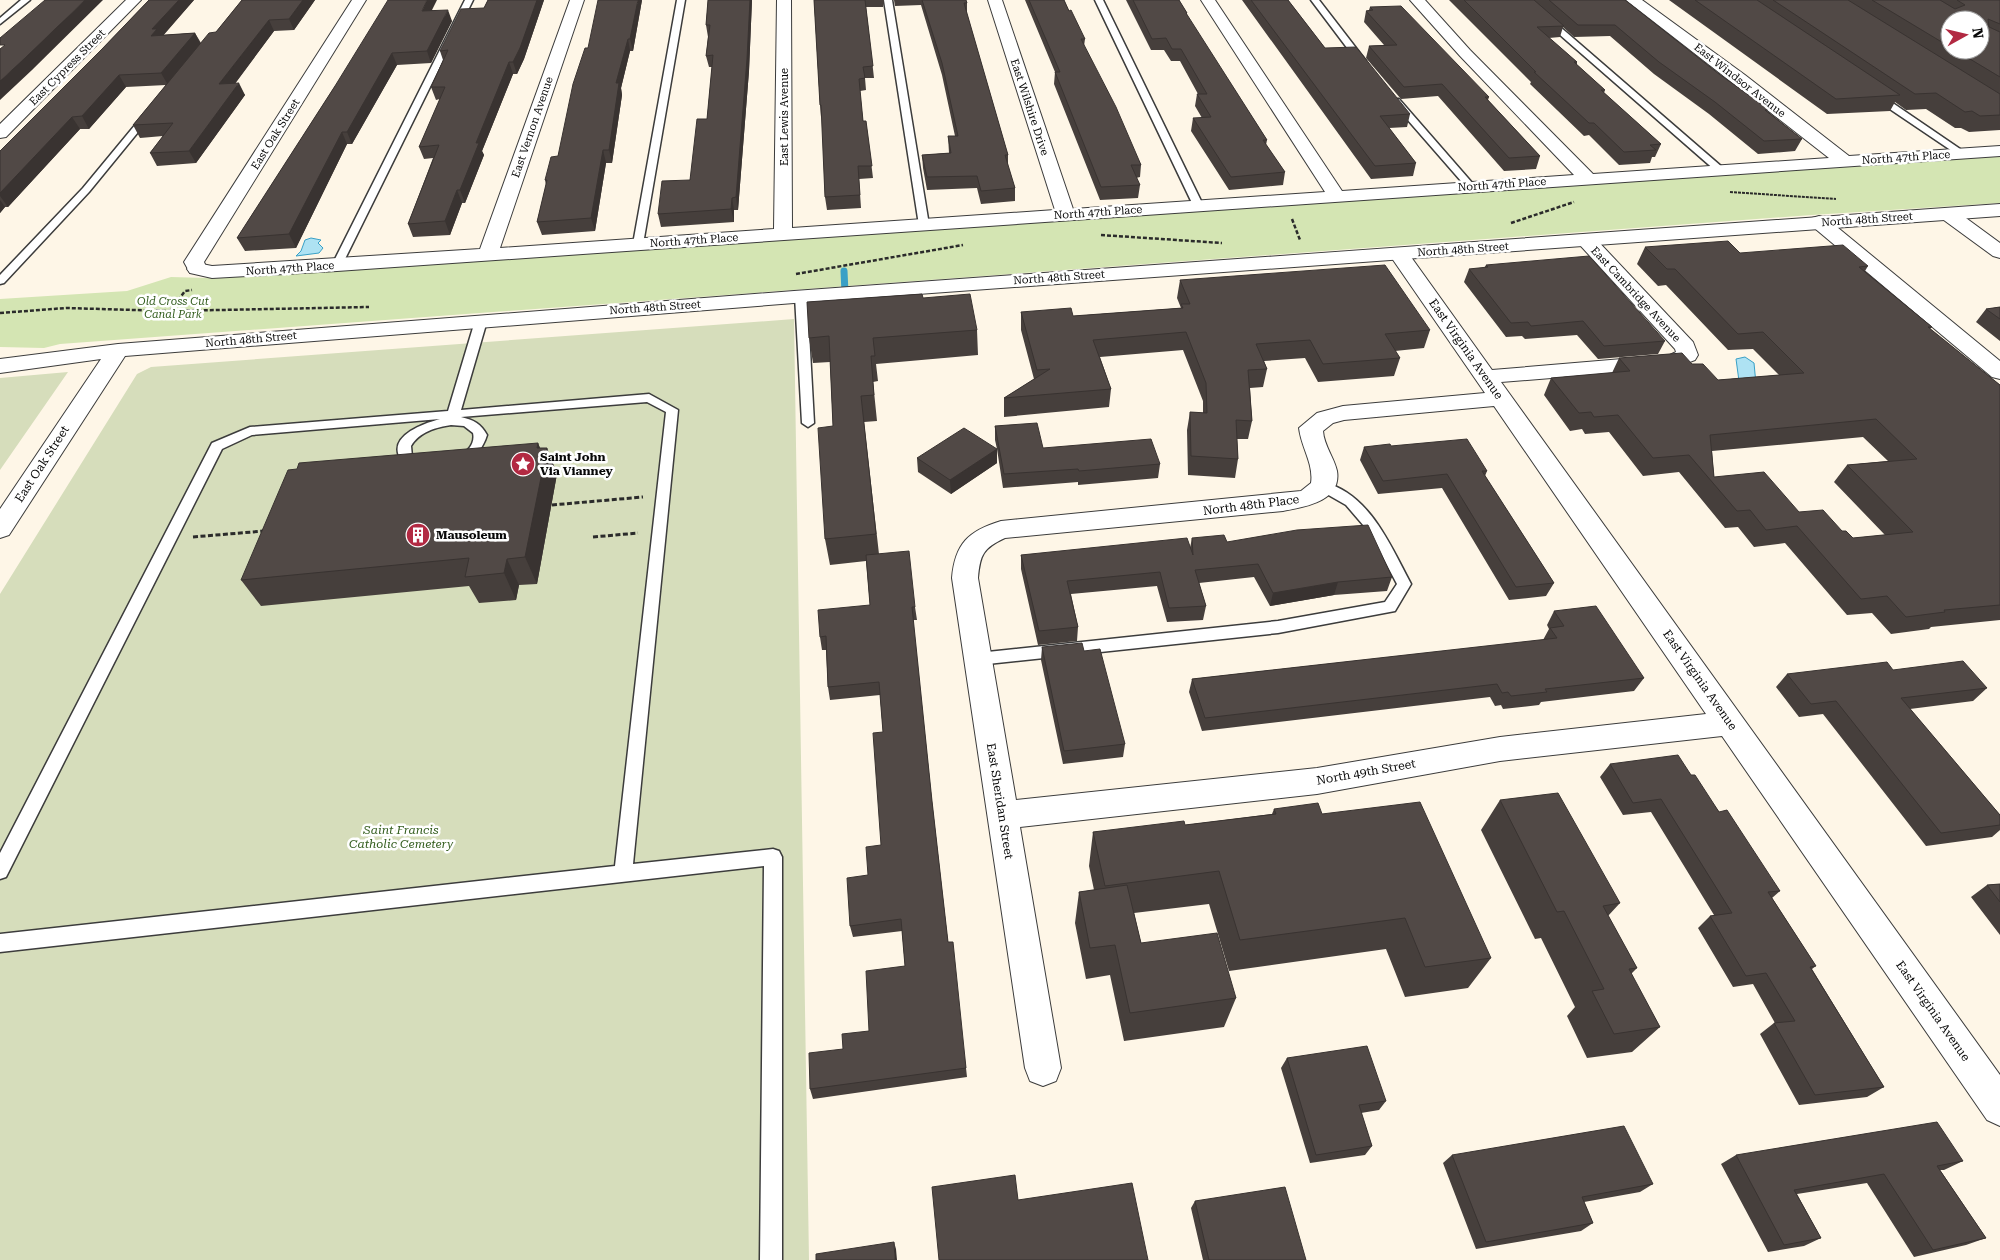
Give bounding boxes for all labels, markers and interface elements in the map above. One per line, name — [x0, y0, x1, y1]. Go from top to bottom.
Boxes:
north arrow — [1940, 10, 1990, 60]
street label: East Cypress Street — [27, 27, 108, 108]
text: N — [1969, 27, 1987, 40]
street label: East Windsor Avenue — [1691, 41, 1788, 120]
street label: East Wilshire Drive — [1008, 57, 1051, 157]
street label: East Lewis Avenue — [778, 68, 791, 166]
street label: East Vernon Avenue — [509, 75, 556, 179]
street label: East Oak Street — [248, 96, 302, 172]
street label: North 47th Place — [1861, 148, 1951, 167]
street label: North 47th Place — [1457, 175, 1547, 194]
street label: North 47th Place — [1053, 203, 1143, 222]
street label: North 48th Street — [1821, 210, 1913, 229]
street label: North 47th Place — [649, 231, 739, 250]
street label: North 48th Street — [1417, 240, 1509, 259]
street label: East Cambridge Avenue — [1588, 244, 1683, 345]
street label: North 47th Place — [245, 259, 335, 278]
street label: North 48th Street — [1013, 268, 1105, 287]
park label: Old Cross Cut Canal Park — [137, 295, 210, 321]
street label: East Virginia Avenue — [1426, 296, 1506, 402]
street label: North 48th Street — [609, 298, 701, 317]
street label: North 48th Street — [205, 329, 297, 350]
street label: East Oak Street — [12, 423, 72, 505]
place label: Saint John Via Vianney — [540, 450, 613, 478]
place icon: Saint John Via Vianney — [510, 451, 536, 477]
street label: North 48th Place — [1202, 492, 1300, 518]
building icon: Mausoleum — [405, 522, 431, 548]
place label: Mausoleum — [436, 528, 507, 542]
street label: East Virginia Avenue — [1660, 627, 1740, 733]
street label: East Sheridan Street — [984, 742, 1016, 861]
street label: North 49th Street — [1315, 756, 1417, 788]
park label: Saint Francis Catholic Cemetery — [349, 823, 454, 851]
street label: East Virginia Avenue — [1893, 958, 1973, 1064]

